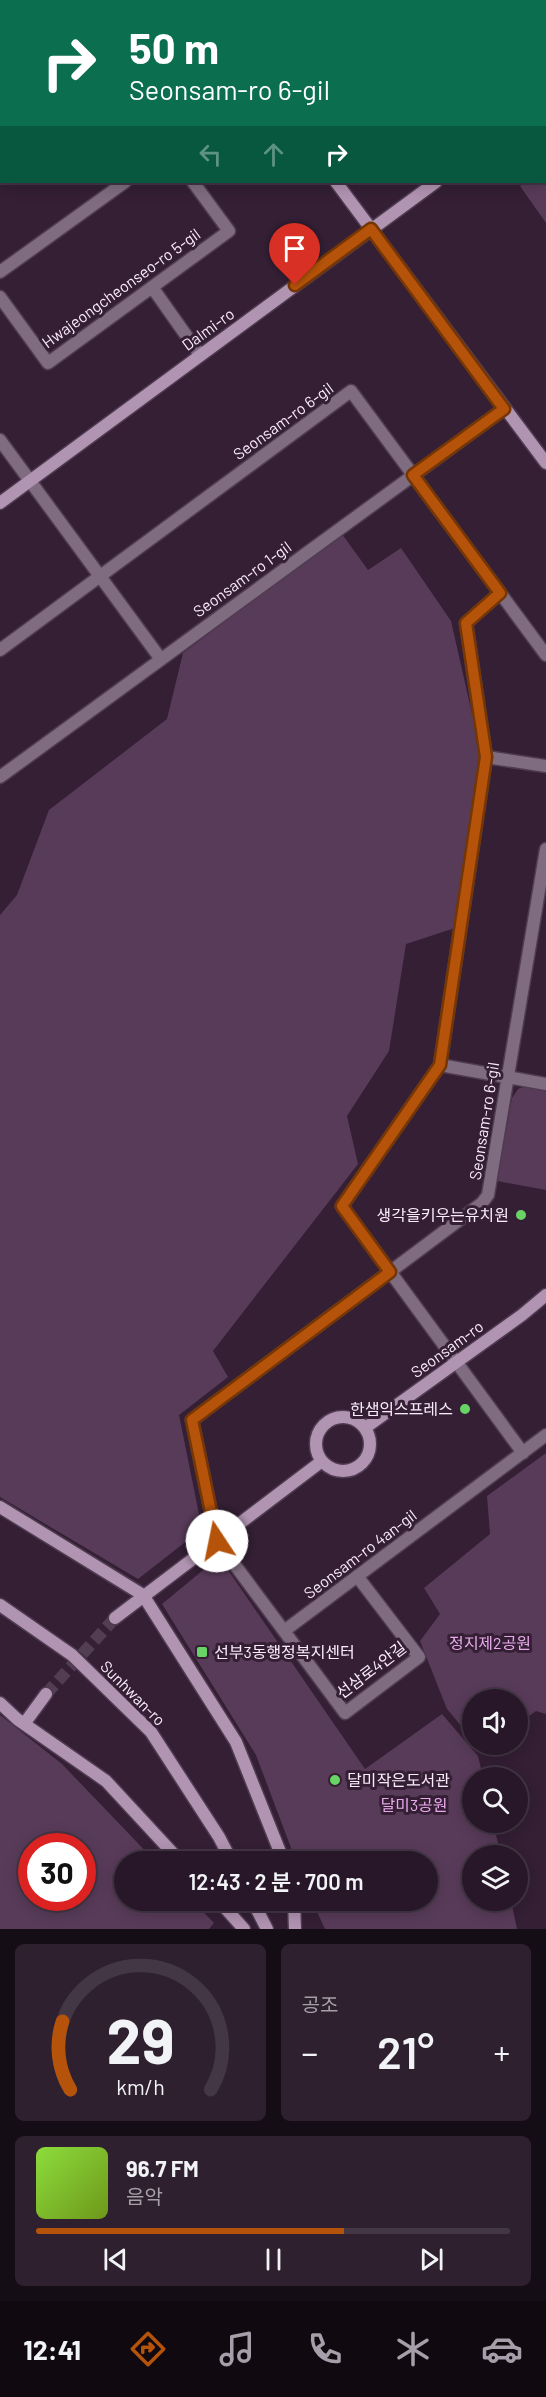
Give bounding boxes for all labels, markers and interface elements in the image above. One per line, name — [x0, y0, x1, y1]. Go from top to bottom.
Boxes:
text: 50 m — [129, 22, 219, 72]
icon: right — [30, 24, 108, 102]
text: Seonsam-ro 6-gil — [129, 73, 330, 105]
icon: left — [194, 138, 227, 171]
icon: ahead — [257, 138, 290, 171]
icon: right — [320, 138, 353, 171]
pin — [269, 223, 320, 285]
street label: Hwajeongcheonseo-ro 5-gil — [38, 224, 203, 351]
icon: arrive — [278, 232, 311, 265]
street label: Dalmi-ro — [178, 303, 237, 354]
street label: Seonsam-ro 6-gil — [229, 378, 336, 463]
street label: Seonsam-ro 1-gil — [189, 537, 294, 620]
street label: Seonsam-ro 6-gil — [465, 1061, 502, 1181]
place label: 생각을키우는유치원 — [377, 1205, 509, 1224]
marker: 생각을키우는유치원 — [514, 1208, 528, 1222]
street label: Seonsam-ro — [407, 1316, 487, 1381]
place label: 한샘익스프레스 — [350, 1399, 453, 1418]
marker: 한샘익스프레스 — [458, 1402, 472, 1416]
street label: Seonsam-ro 4an-gil — [300, 1505, 420, 1602]
position arrow — [185, 1509, 249, 1573]
park label: 정지제2공원 — [449, 1633, 531, 1652]
street label: 선삼로4안길 — [332, 1637, 409, 1702]
place label: 선부3동행정복지센터 — [214, 1642, 355, 1661]
marker: 선부3동행정복지센터 — [195, 1645, 209, 1659]
street label: Sunhwan-ro — [97, 1656, 170, 1729]
map controls — [462, 1689, 528, 1911]
button: sound — [462, 1689, 528, 1755]
button: search — [462, 1767, 528, 1833]
place label: 달미작은도서관 — [347, 1770, 450, 1789]
marker: 달미작은도서관 — [328, 1773, 342, 1787]
park label: 달미3공원 — [380, 1795, 448, 1814]
speed limit sign: 30 — [18, 1833, 96, 1911]
button: layers — [462, 1845, 528, 1911]
text: 12:43 · 2 분 · 700 m — [189, 1868, 363, 1894]
text: 공조 — [302, 1992, 338, 2016]
text: 29 — [106, 2002, 174, 2076]
text: 21° — [377, 2024, 434, 2078]
text: − — [302, 2032, 318, 2072]
text: + — [493, 2032, 510, 2072]
text: km/h — [116, 2074, 165, 2099]
text: 96.7 FM — [126, 2155, 199, 2181]
text: 음악 — [126, 2184, 163, 2208]
icon: previous — [99, 2243, 132, 2276]
icon: pause — [257, 2243, 290, 2276]
icon: next — [415, 2243, 448, 2276]
icon: directions — [127, 2328, 169, 2370]
icon: music — [216, 2328, 258, 2370]
icon: phone — [304, 2328, 346, 2370]
icon: climate — [392, 2328, 434, 2370]
icon: car — [481, 2328, 523, 2370]
text: 12:41 — [23, 2333, 81, 2365]

